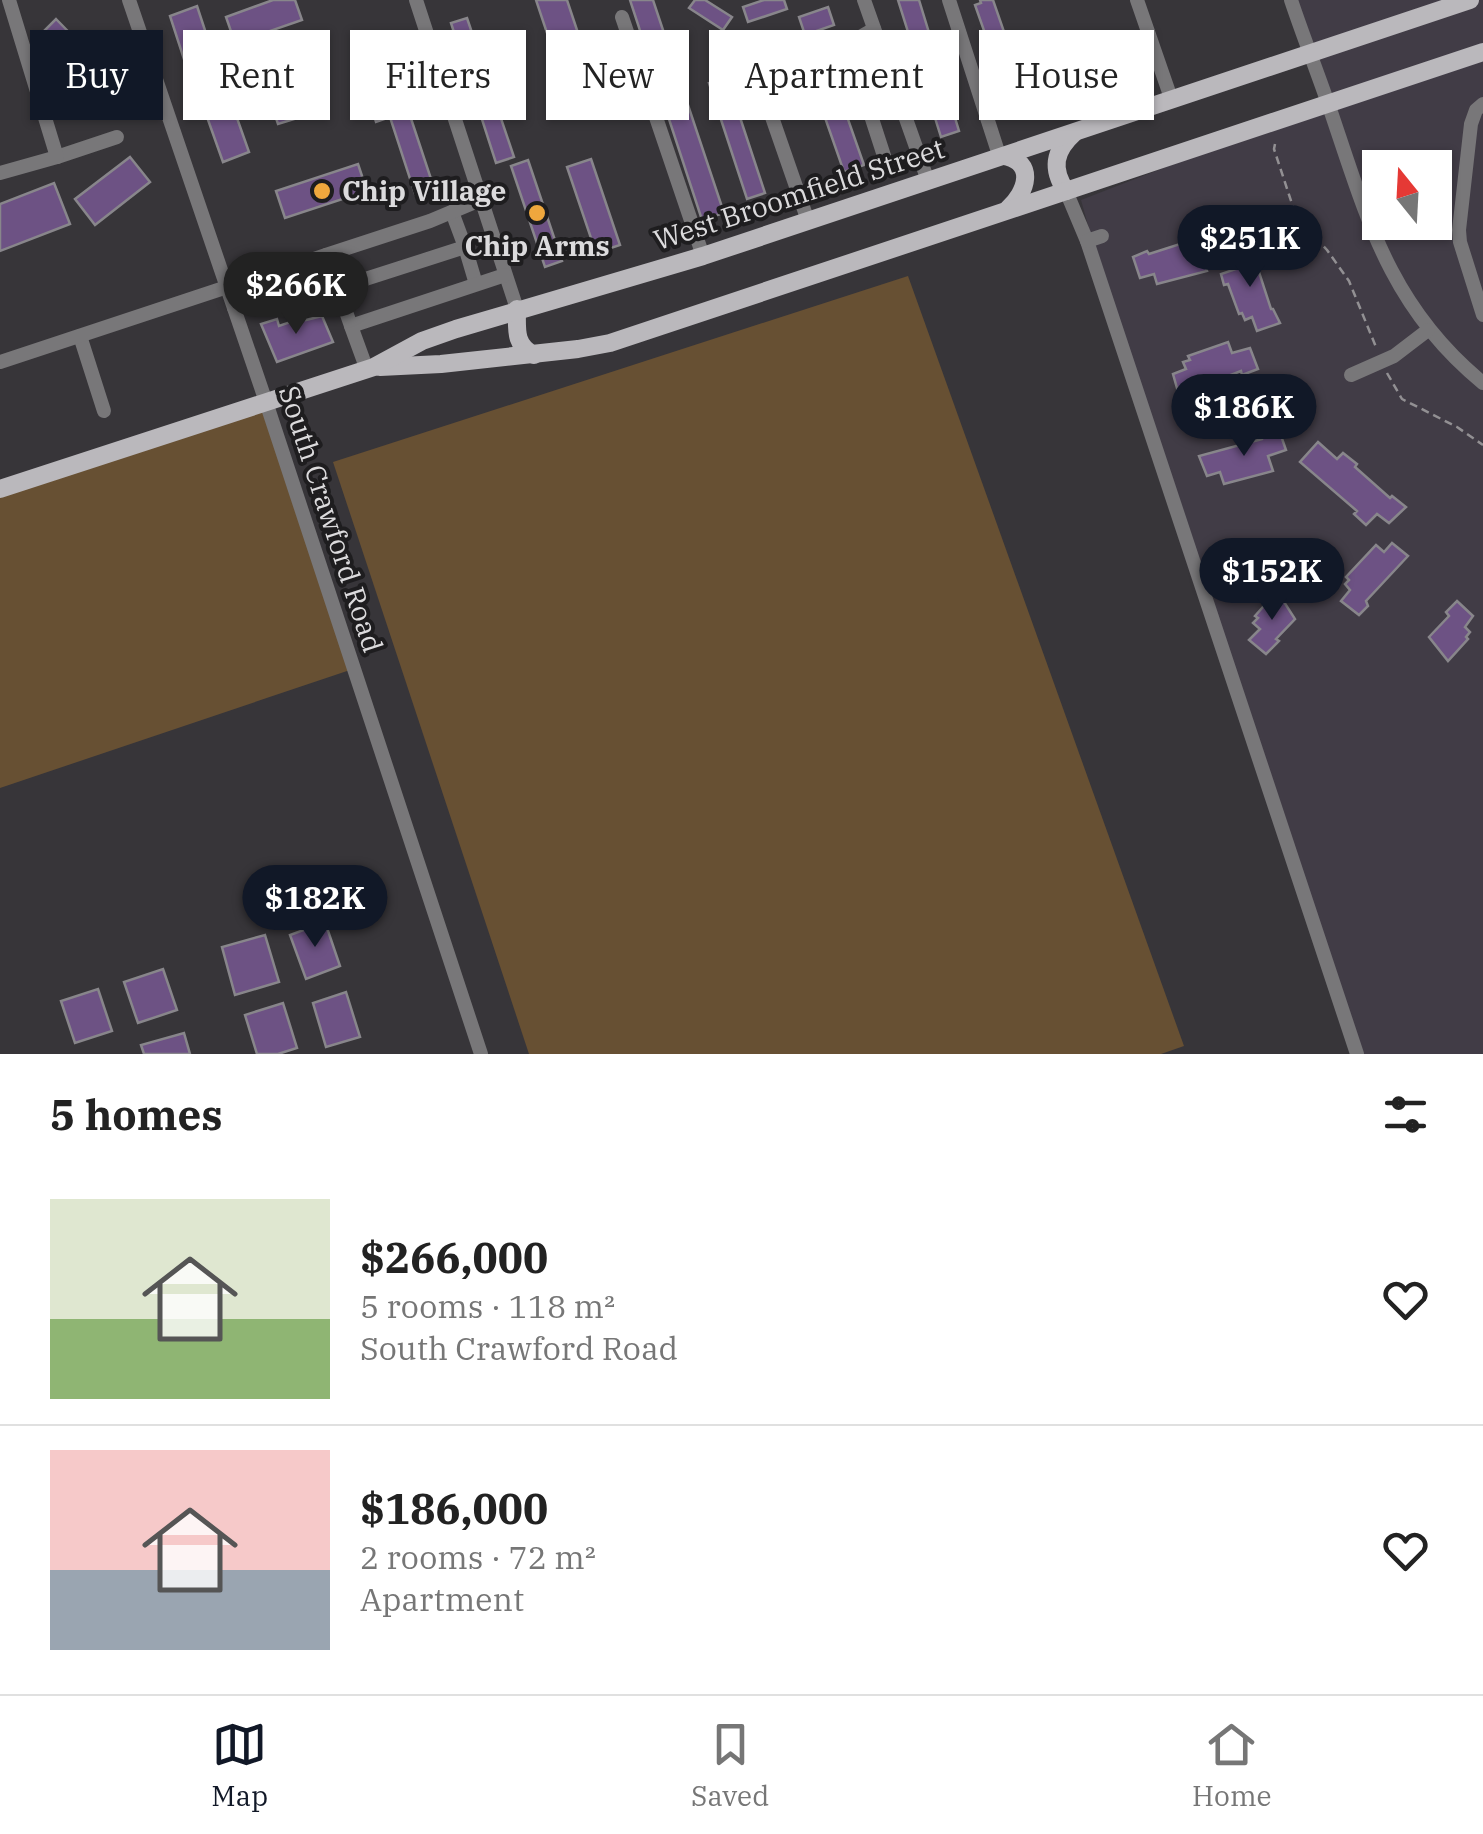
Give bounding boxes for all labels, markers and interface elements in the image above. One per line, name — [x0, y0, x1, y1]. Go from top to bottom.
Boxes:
chip: Buy — [30, 30, 163, 120]
chip: Rent — [183, 30, 330, 120]
chip: Filters — [350, 30, 526, 120]
chip: New — [546, 30, 689, 120]
chip: Apartment — [709, 30, 959, 120]
chip: House — [979, 30, 1154, 120]
street label: West Broomfield Street — [649, 129, 949, 258]
north arrow — [1362, 150, 1452, 240]
map controls — [1362, 150, 1452, 240]
place label: Chip Village — [342, 172, 506, 209]
marker: Chip Village — [311, 180, 333, 202]
marker: Chip Arms — [526, 202, 548, 224]
pin: $251K — [1180, 205, 1320, 290]
text: $251K — [1199, 216, 1301, 258]
place label: Chip Arms — [464, 227, 610, 264]
pin: $266K — [226, 252, 366, 337]
text: $266K — [245, 263, 347, 305]
pin: $186K — [1174, 374, 1314, 459]
street label: South Crawford Road — [271, 381, 392, 657]
text: $186K — [1193, 385, 1295, 427]
pin: $152K — [1202, 538, 1342, 623]
text: $152K — [1221, 549, 1323, 591]
pin: $182K — [245, 865, 385, 950]
text: $182K — [264, 876, 366, 918]
text: 5 homes — [50, 1087, 223, 1142]
icon: filters — [1378, 1087, 1433, 1142]
text: $266,000 — [360, 1230, 548, 1285]
icon: home — [130, 1239, 250, 1359]
icon: heart — [1378, 1272, 1433, 1327]
text: 5 rooms · 118 m² — [360, 1285, 615, 1327]
text: South Crawford Road — [360, 1327, 678, 1369]
text: $186,000 — [360, 1481, 548, 1536]
icon: home — [130, 1490, 250, 1610]
icon: heart — [1378, 1523, 1433, 1578]
text: 2 rooms · 72 m² — [360, 1536, 596, 1578]
text: Apartment — [360, 1578, 524, 1620]
tab: Map — [211, 1717, 268, 1814]
tab: Saved — [691, 1717, 769, 1814]
tab: Home — [1192, 1717, 1272, 1814]

